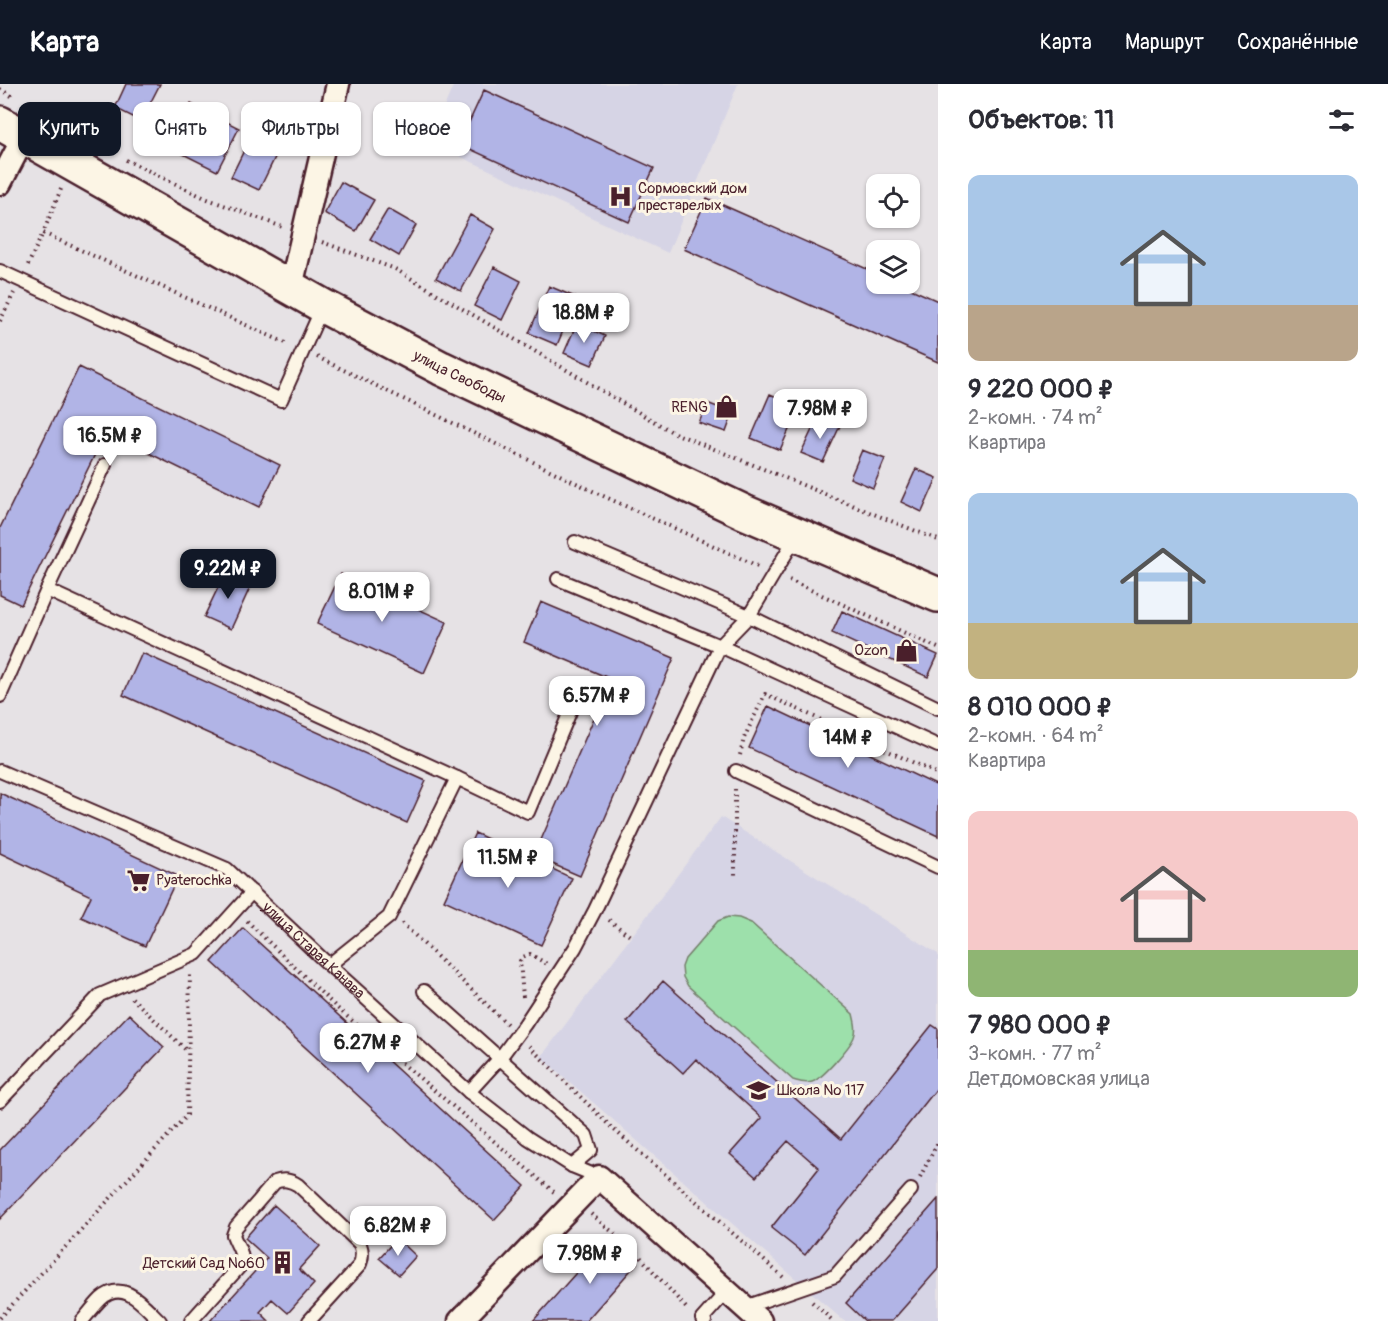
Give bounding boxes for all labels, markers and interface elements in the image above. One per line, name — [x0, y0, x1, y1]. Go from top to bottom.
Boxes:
text: Карта — [30, 25, 99, 60]
text: Карта — [1040, 29, 1092, 56]
text: Маршрут — [1125, 29, 1204, 56]
text: Сохранённые — [1237, 29, 1358, 56]
chip: Купить — [18, 102, 121, 156]
chip: Снять — [133, 102, 229, 156]
chip: Фильтры — [241, 102, 361, 156]
chip: Новое — [373, 102, 471, 156]
text: Объектов: 11 — [968, 104, 1114, 136]
icon: filters — [1325, 104, 1358, 137]
map controls — [866, 174, 920, 294]
button: locate — [866, 174, 920, 228]
place label: Сормовский дом престарелых — [638, 179, 747, 215]
hospital icon: Сормовский дом престарелых — [607, 184, 633, 210]
icon: home — [1109, 214, 1217, 322]
button: layers — [866, 240, 920, 294]
pin: 18.8M ₽ — [529, 293, 639, 344]
text: 18.8M ₽ — [552, 300, 616, 325]
street label: улица Свободы — [409, 345, 509, 407]
text: 9 220 000 ₽ — [968, 373, 1114, 405]
pin: 7.98M ₽ — [765, 389, 875, 440]
shop icon: RENG — [713, 394, 739, 420]
text: 7.98M ₽ — [787, 396, 853, 421]
place label: RENG — [671, 398, 708, 417]
text: 2-комн. · 74 m² — [968, 405, 1103, 430]
pin: 16.5M ₽ — [55, 416, 165, 467]
text: 16.5M ₽ — [77, 423, 143, 448]
text: Квартира — [968, 430, 1046, 455]
icon: home — [1109, 532, 1217, 640]
pin: 9.22M ₽ — [173, 549, 283, 600]
text: 9.22M ₽ — [194, 556, 262, 581]
pin: 8.01M ₽ — [327, 572, 437, 623]
text: 8.01M ₽ — [349, 579, 415, 604]
shop icon: Ozon — [893, 637, 919, 663]
place label: Ozon — [854, 641, 888, 660]
pin: 6.57M ₽ — [542, 676, 652, 727]
text: 6.57M ₽ — [563, 683, 631, 708]
text: 8 010 000 ₽ — [968, 691, 1113, 723]
pin: 14M ₽ — [806, 718, 890, 769]
text: 2-комн. · 64 m² — [968, 723, 1104, 748]
text: 14M ₽ — [823, 725, 873, 750]
text: Квартира — [968, 748, 1046, 773]
pin: 11.5M ₽ — [453, 838, 563, 889]
text: 11.5M ₽ — [477, 845, 539, 870]
icon: home — [1109, 850, 1217, 958]
supermarket icon: Pyaterochka — [125, 867, 151, 893]
place label: Pyaterochka — [156, 871, 232, 890]
street label: улица Старая Канава — [258, 897, 369, 1003]
text: 7 980 000 ₽ — [968, 1009, 1112, 1041]
pin: 6.27M ₽ — [313, 1023, 423, 1074]
text: 6.27M ₽ — [334, 1030, 402, 1055]
text: 3-комн. · 77 m² — [968, 1041, 1102, 1066]
text: Детдомовская улица — [968, 1066, 1150, 1091]
school or university icon: Школа № 117 — [746, 1077, 772, 1103]
place label: Школа № 117 — [777, 1081, 864, 1100]
pin: 6.82M ₽ — [343, 1206, 453, 1257]
text: 6.82M ₽ — [364, 1213, 432, 1238]
pin: 7.98M ₽ — [535, 1234, 645, 1285]
text: 7.98M ₽ — [557, 1241, 623, 1266]
building icon: Детский Сад №60 — [270, 1250, 296, 1276]
place label: Детский Сад №60 — [142, 1254, 265, 1273]

